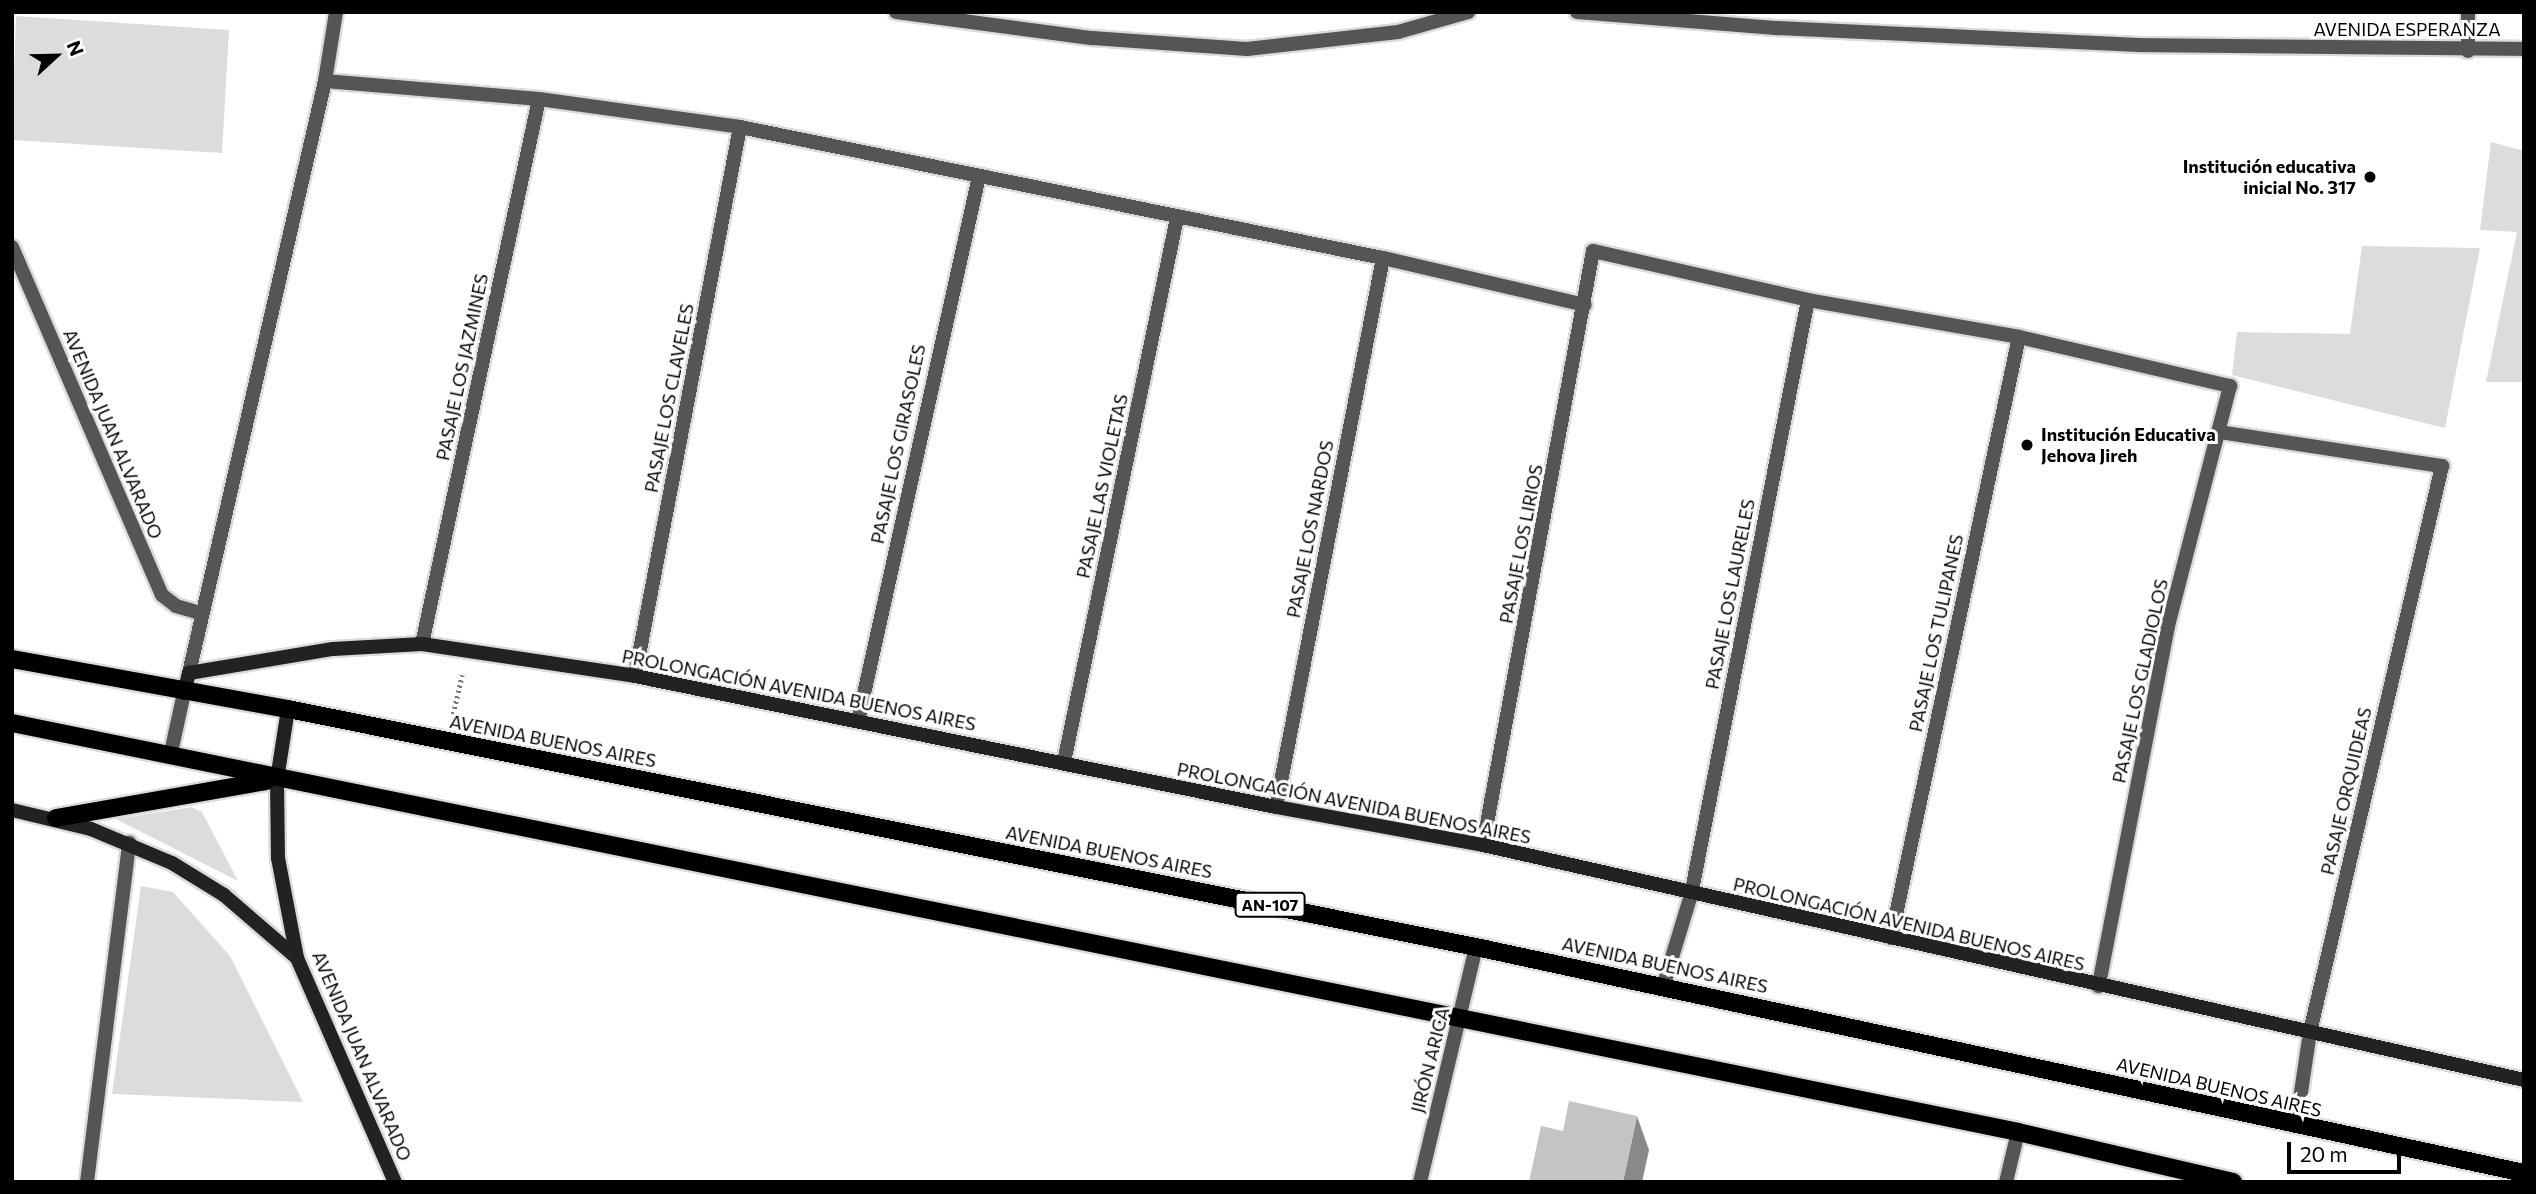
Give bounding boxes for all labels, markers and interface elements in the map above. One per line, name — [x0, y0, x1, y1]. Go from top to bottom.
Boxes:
street label: AVENIDA ESPERANZA — [2313, 18, 2501, 40]
north arrow — [21, 21, 91, 91]
text: N — [63, 37, 89, 59]
place label: Institución educativa inicial No. 317 — [2183, 156, 2356, 198]
marker: Institución educativa inicial No. 317 — [2362, 169, 2378, 185]
street label: PASAJE LOS JAZMINES — [432, 272, 492, 462]
street label: PASAJE LOS CLAVELES — [640, 302, 698, 494]
street label: AVENIDA JUAN ALVARADO — [59, 326, 167, 542]
street label: PASAJE LOS GIRASOLES — [866, 342, 930, 546]
street label: PASAJE LAS VIOLETAS — [1072, 392, 1132, 580]
place label: Institución Educativa Jehova Jireh — [2041, 424, 2216, 466]
marker: Institución Educativa Jehova Jireh — [2019, 437, 2035, 453]
street label: PASAJE LOS NARDOS — [1282, 438, 1338, 620]
street label: PASAJE LOS LIRIOS — [1495, 463, 1547, 625]
street label: PASAJE LOS LAURELES — [1701, 497, 1759, 691]
street label: PASAJE LOS TULIPANES — [1905, 532, 1967, 734]
street label: PASAJE LOS GLADIOLOS — [2108, 577, 2172, 785]
street label: PROLONGACIÓN AVENIDA BUENOS AIRES — [620, 645, 978, 735]
street label: PASAJE ORQUIDEAS — [2316, 705, 2376, 877]
street label: AVENIDA BUENOS AIRES — [448, 710, 658, 772]
street label: PROLONGACIÓN AVENIDA BUENOS AIRES — [1175, 758, 1533, 848]
street label: AVENIDA BUENOS AIRES — [1004, 821, 1214, 883]
street label: PROLONGACIÓN AVENIDA BUENOS AIRES — [1731, 873, 2087, 975]
road number: AN-107 — [1233, 892, 1307, 917]
street label: AVENIDA BUENOS AIRES — [1560, 933, 1770, 997]
street label: AVENIDA JUAN ALVARADO — [308, 948, 416, 1164]
street label: JIRÓN ARICA — [1406, 1005, 1454, 1115]
street label: AVENIDA BUENOS AIRES — [2114, 1053, 2324, 1121]
scale bar — [2291, 1128, 2405, 1172]
text: 20 m — [2300, 1141, 2348, 1166]

